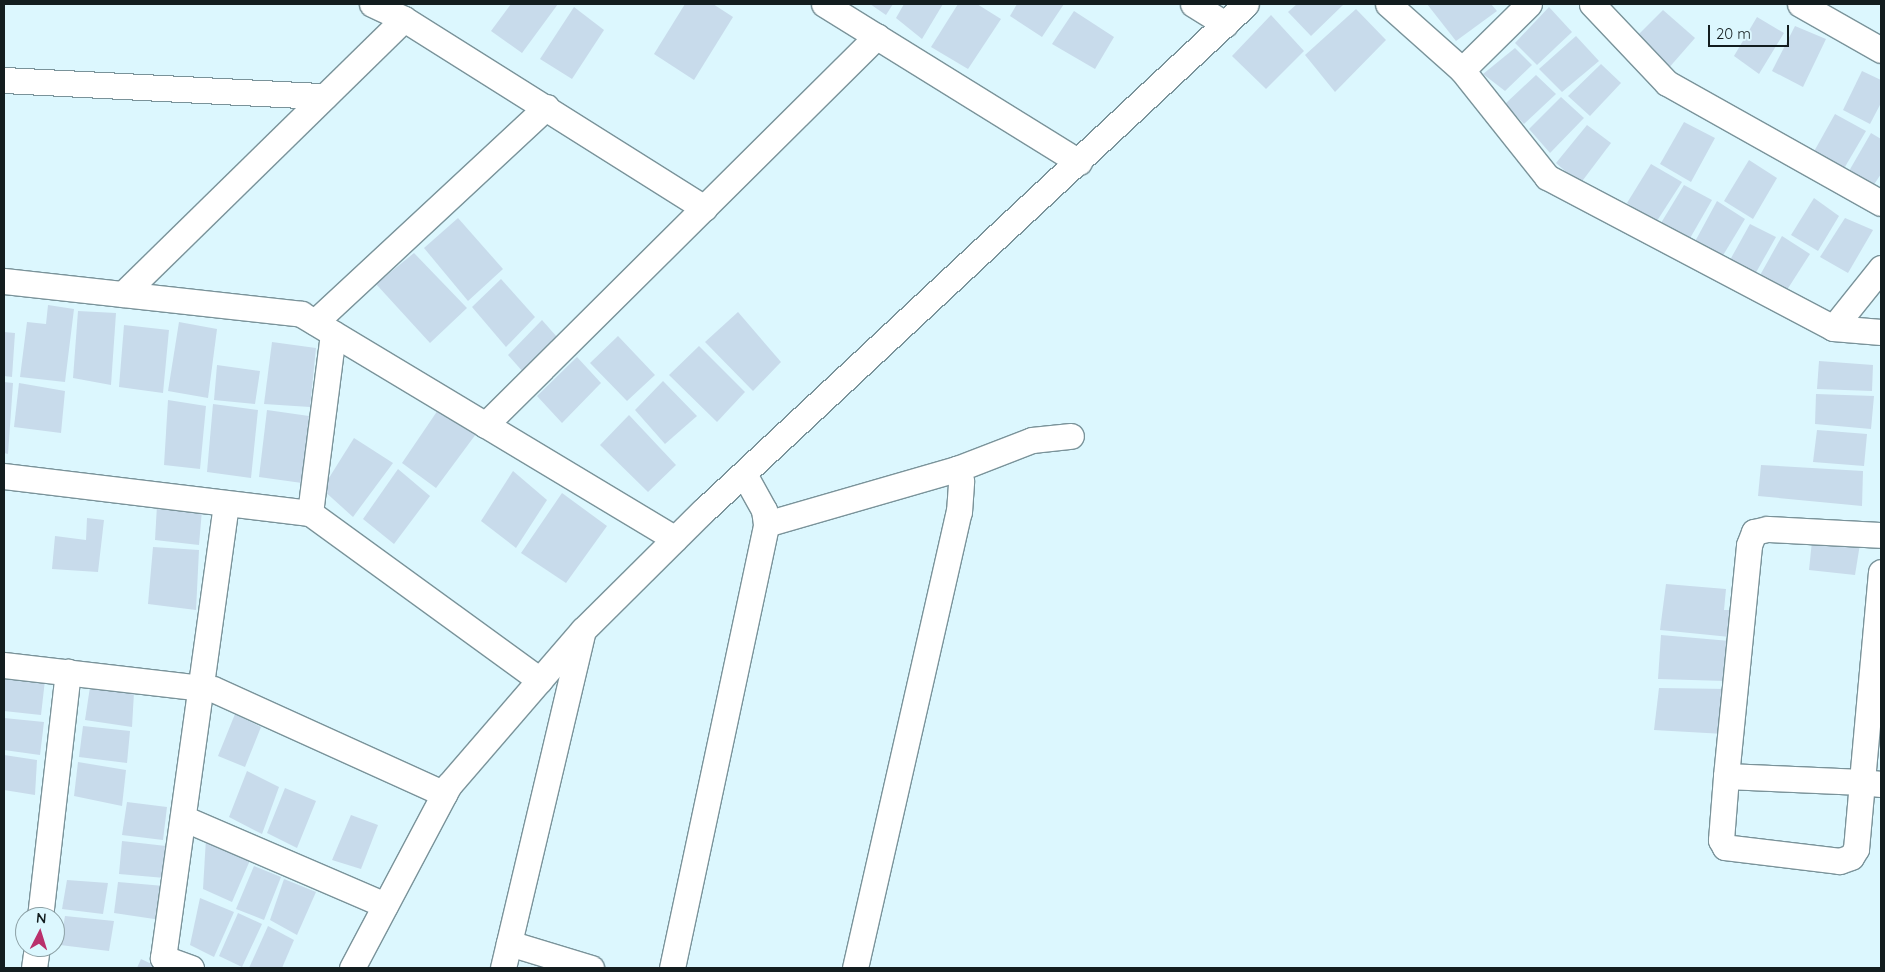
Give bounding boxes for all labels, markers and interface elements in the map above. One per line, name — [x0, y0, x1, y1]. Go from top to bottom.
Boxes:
scale bar — [1710, 15, 1791, 47]
text: 20 m — [1716, 24, 1751, 43]
north arrow — [15, 907, 65, 957]
text: N — [35, 909, 47, 927]

